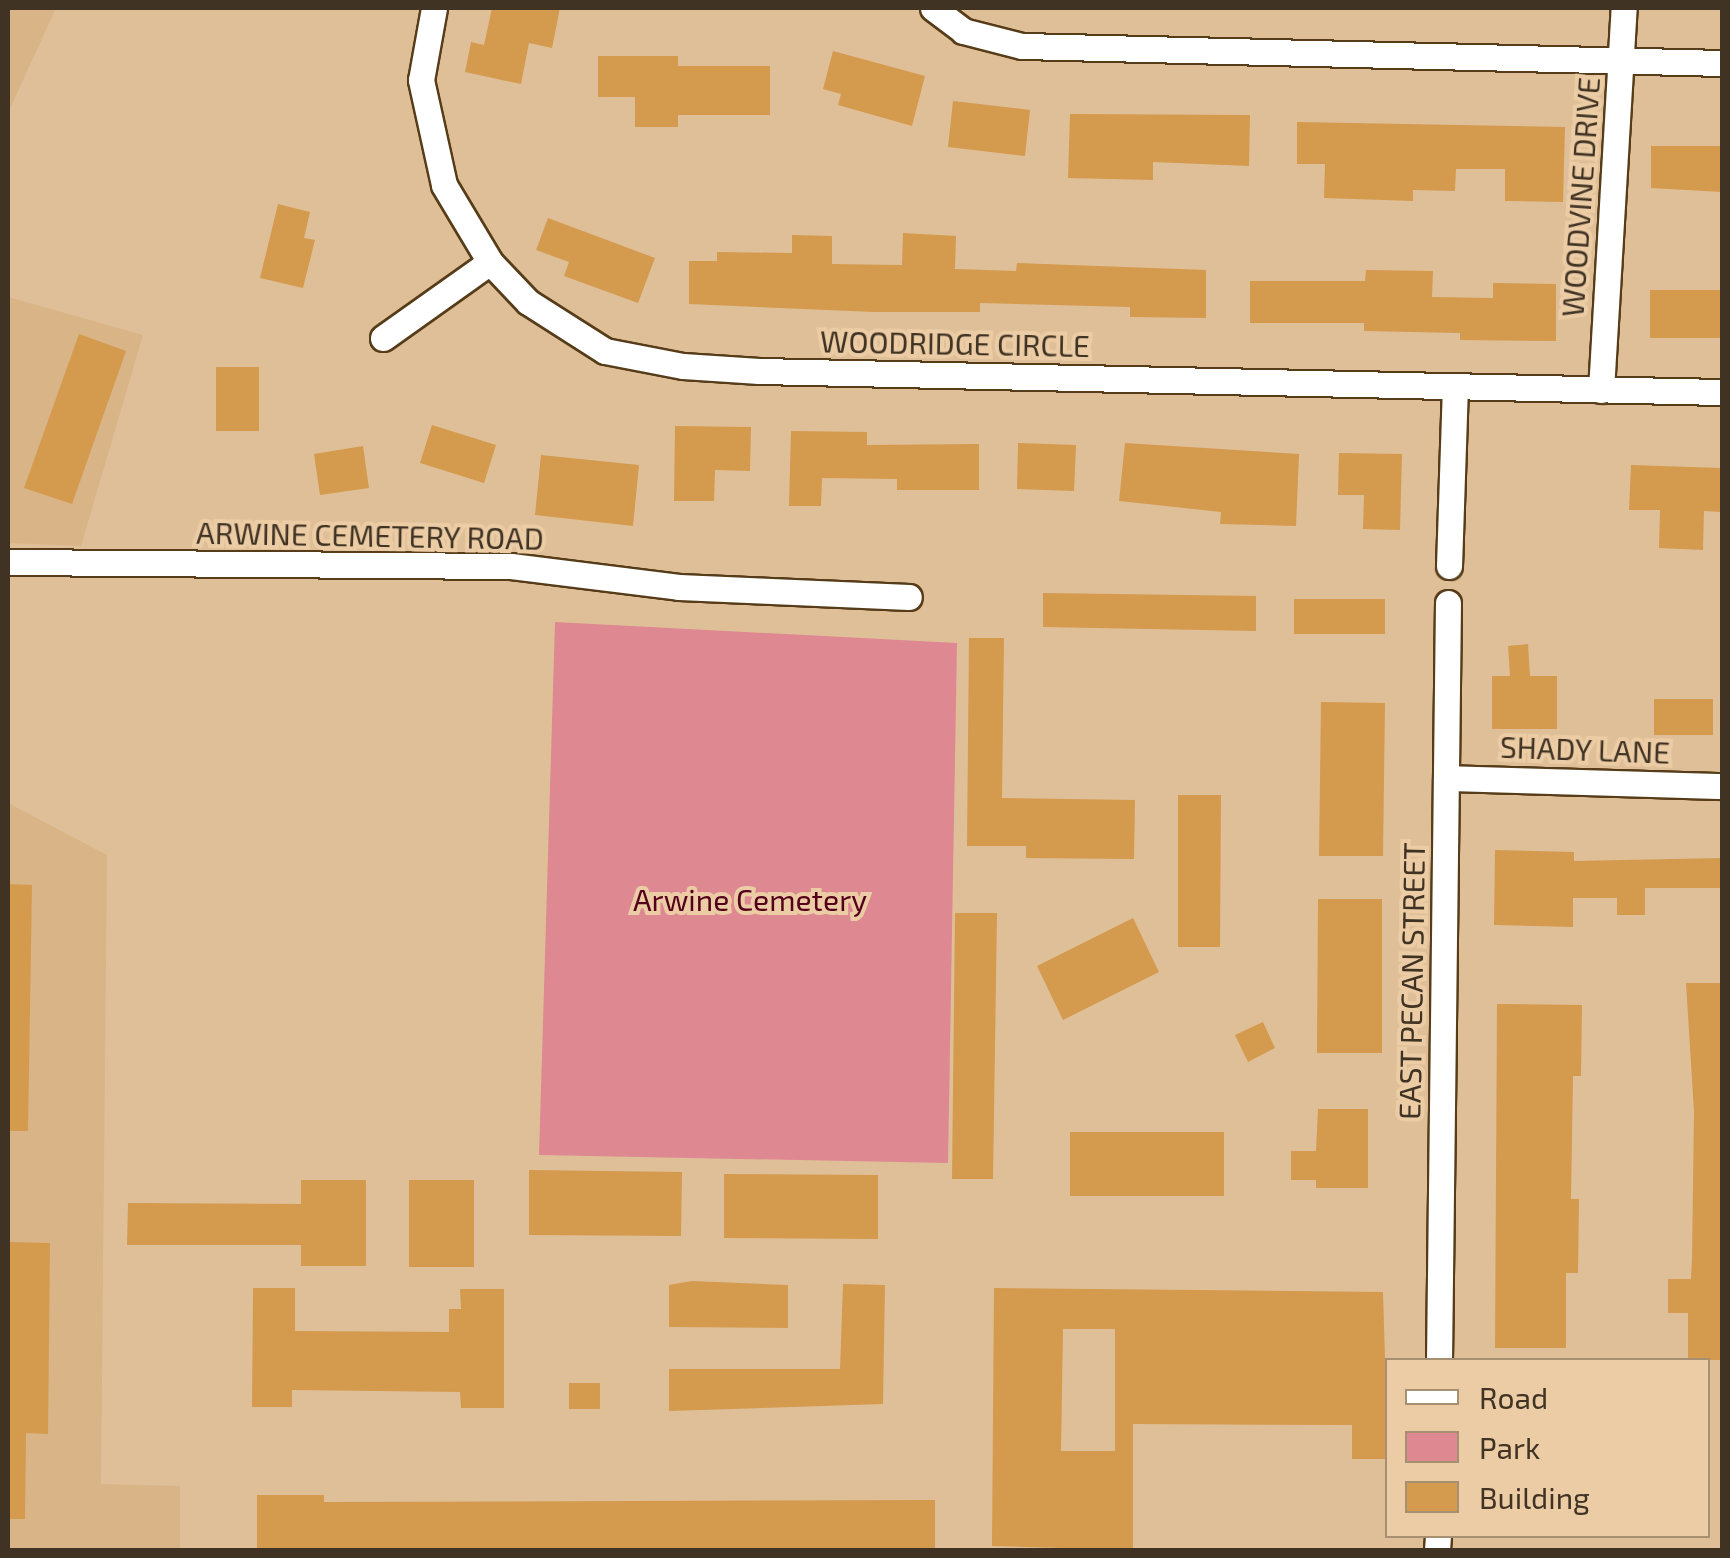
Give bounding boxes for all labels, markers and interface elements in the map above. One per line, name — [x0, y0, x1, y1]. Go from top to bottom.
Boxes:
street label: WOODVINE DRIVE — [1554, 76, 1606, 318]
street label: WOODRIDGE CIRCLE — [820, 323, 1090, 363]
street label: ARWINE CEMETERY ROAD — [196, 514, 544, 556]
street label: SHADY LANE — [1499, 728, 1671, 770]
street label: EAST PECAN STREET — [1391, 842, 1431, 1120]
park label: Arwine Cemetery — [633, 881, 867, 917]
legend — [1385, 1358, 1710, 1538]
text: Road — [1479, 1379, 1548, 1415]
text: Park — [1479, 1429, 1540, 1465]
text: Building — [1479, 1479, 1590, 1515]

